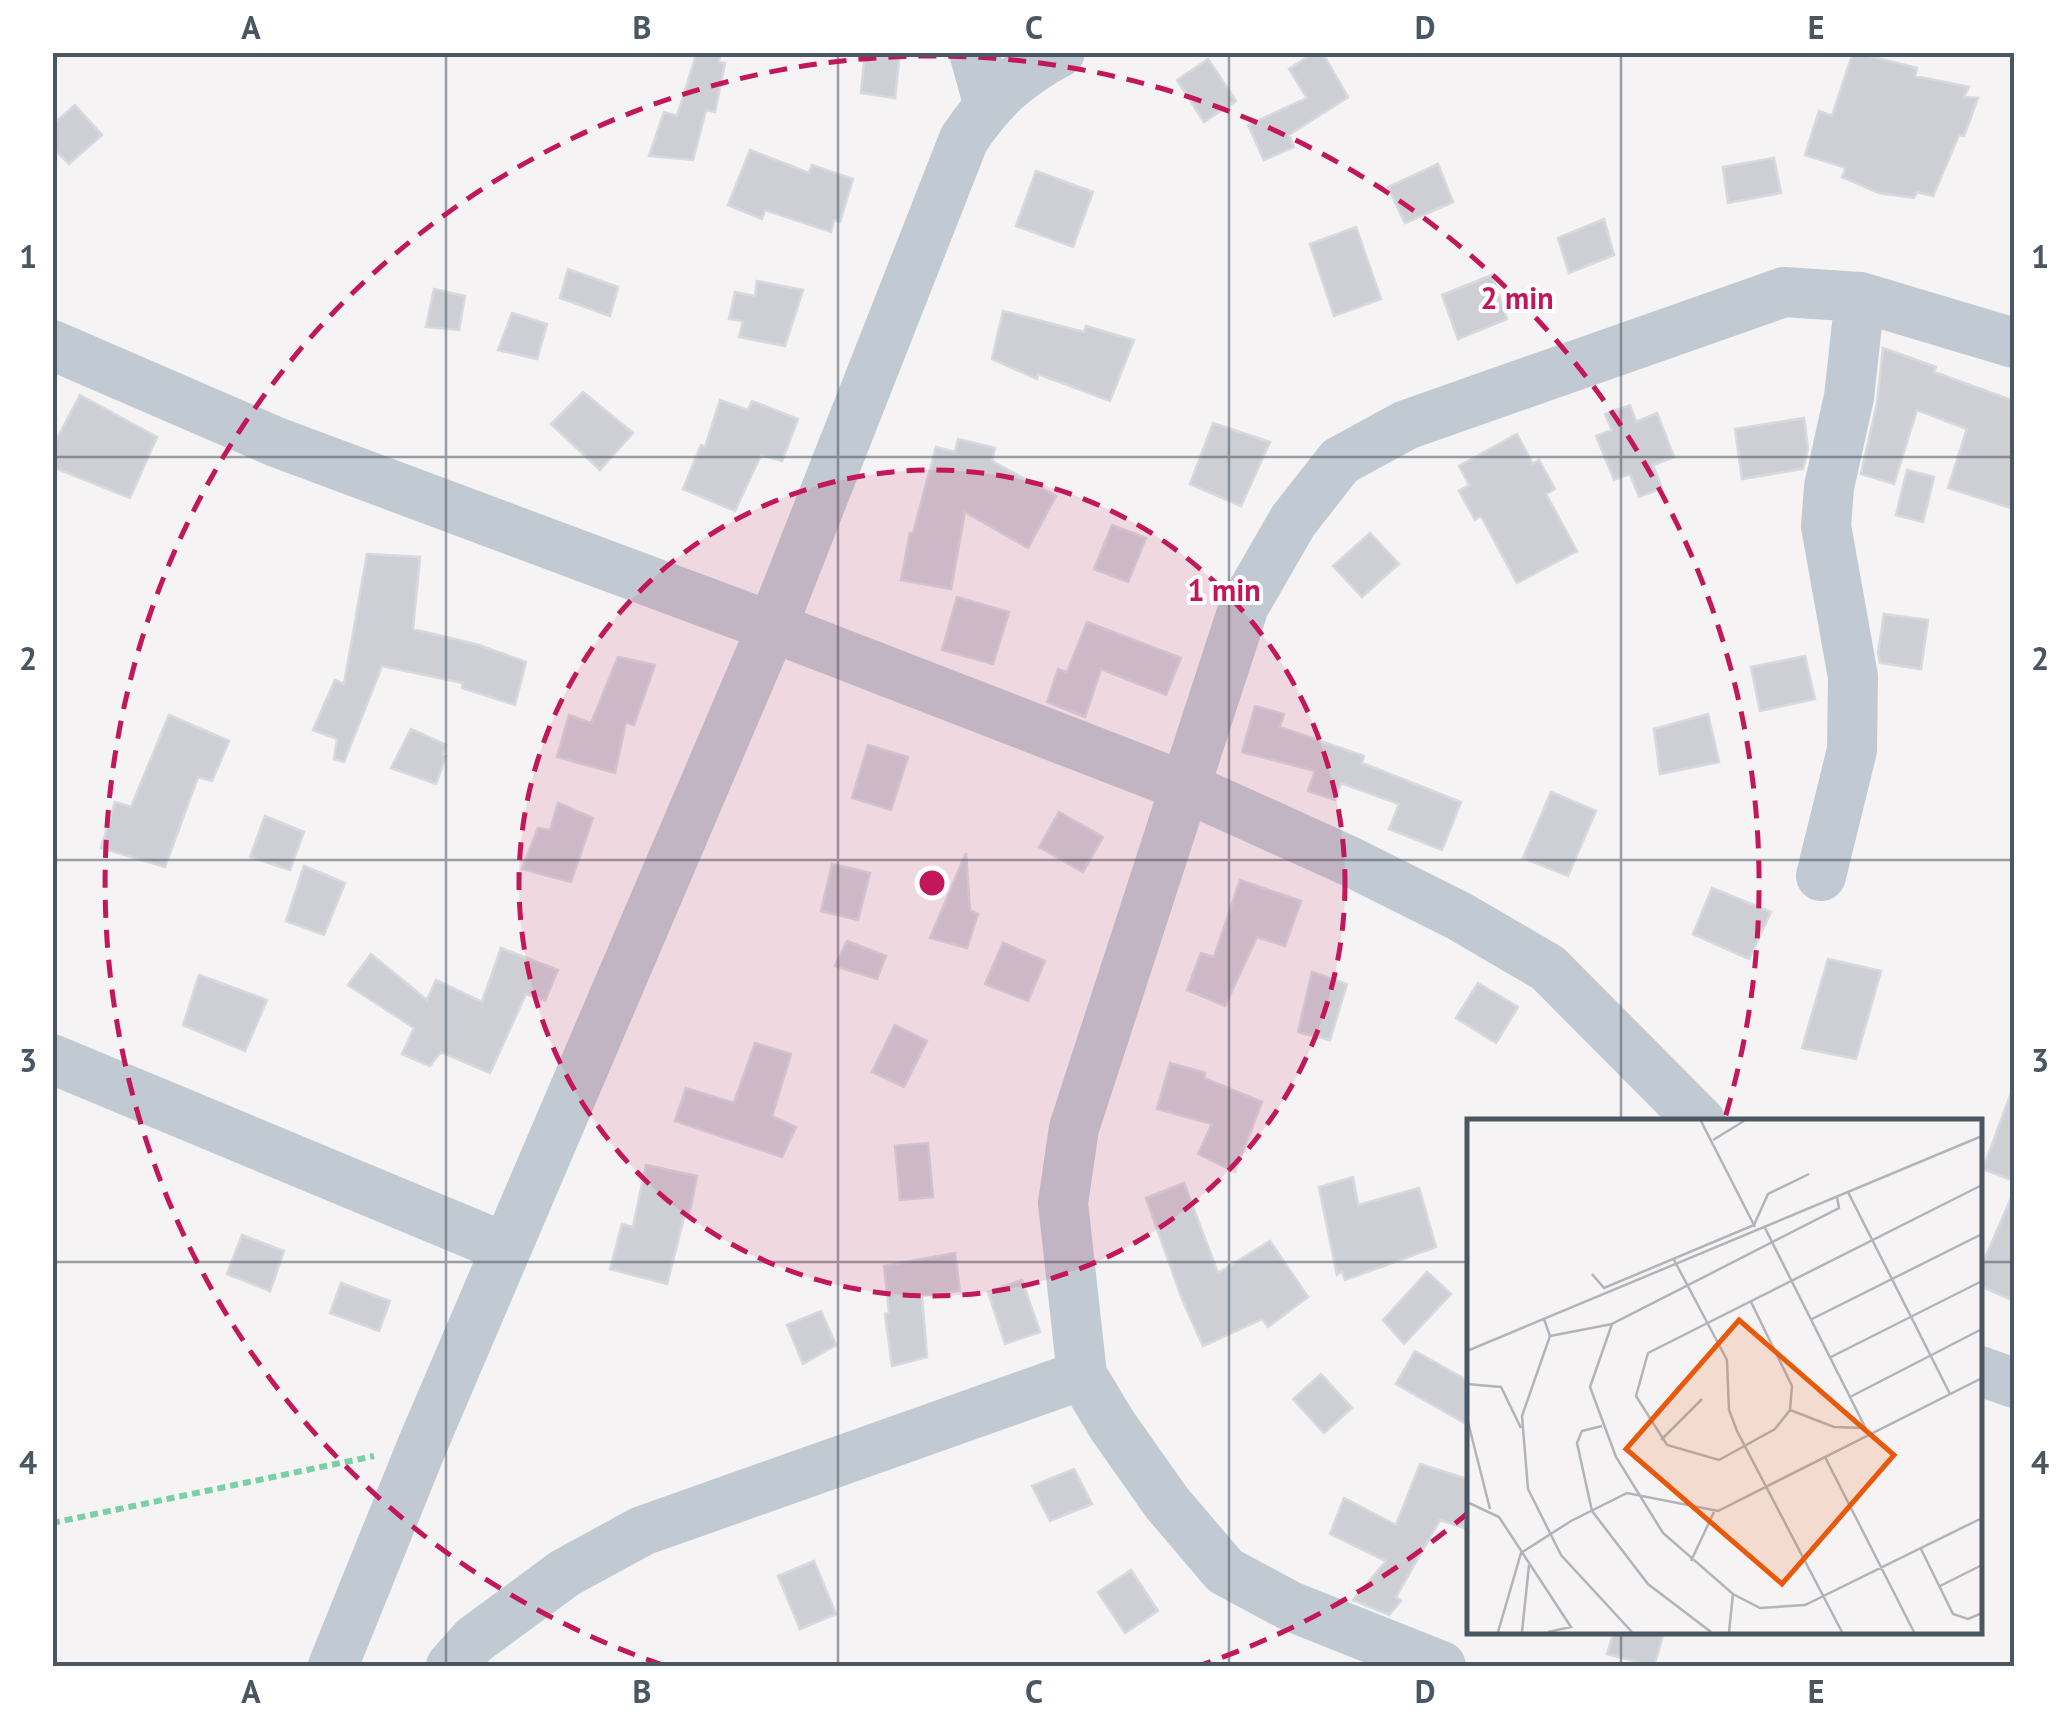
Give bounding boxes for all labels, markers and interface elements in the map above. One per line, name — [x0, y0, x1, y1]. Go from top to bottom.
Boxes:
text: A — [241, 6, 261, 48]
text: B — [633, 6, 651, 48]
text: C — [1025, 6, 1043, 48]
text: D — [1415, 6, 1435, 48]
text: E — [1808, 6, 1824, 48]
text: 1 — [19, 235, 37, 277]
text: 1 — [2031, 235, 2049, 277]
text: 2 min — [1480, 278, 1554, 317]
text: 1 min — [1187, 570, 1261, 609]
text: 2 — [19, 637, 37, 679]
text: 2 — [2031, 637, 2049, 679]
centre of rings — [914, 865, 950, 901]
text: 3 — [19, 1039, 37, 1081]
text: 3 — [2031, 1039, 2049, 1081]
inset map — [1467, 1119, 1982, 1634]
text: 4 — [19, 1441, 37, 1483]
text: 4 — [2031, 1441, 2049, 1483]
text: A — [241, 1670, 261, 1712]
text: B — [633, 1670, 651, 1712]
text: C — [1025, 1670, 1043, 1712]
text: D — [1415, 1670, 1435, 1712]
text: E — [1808, 1670, 1824, 1712]

